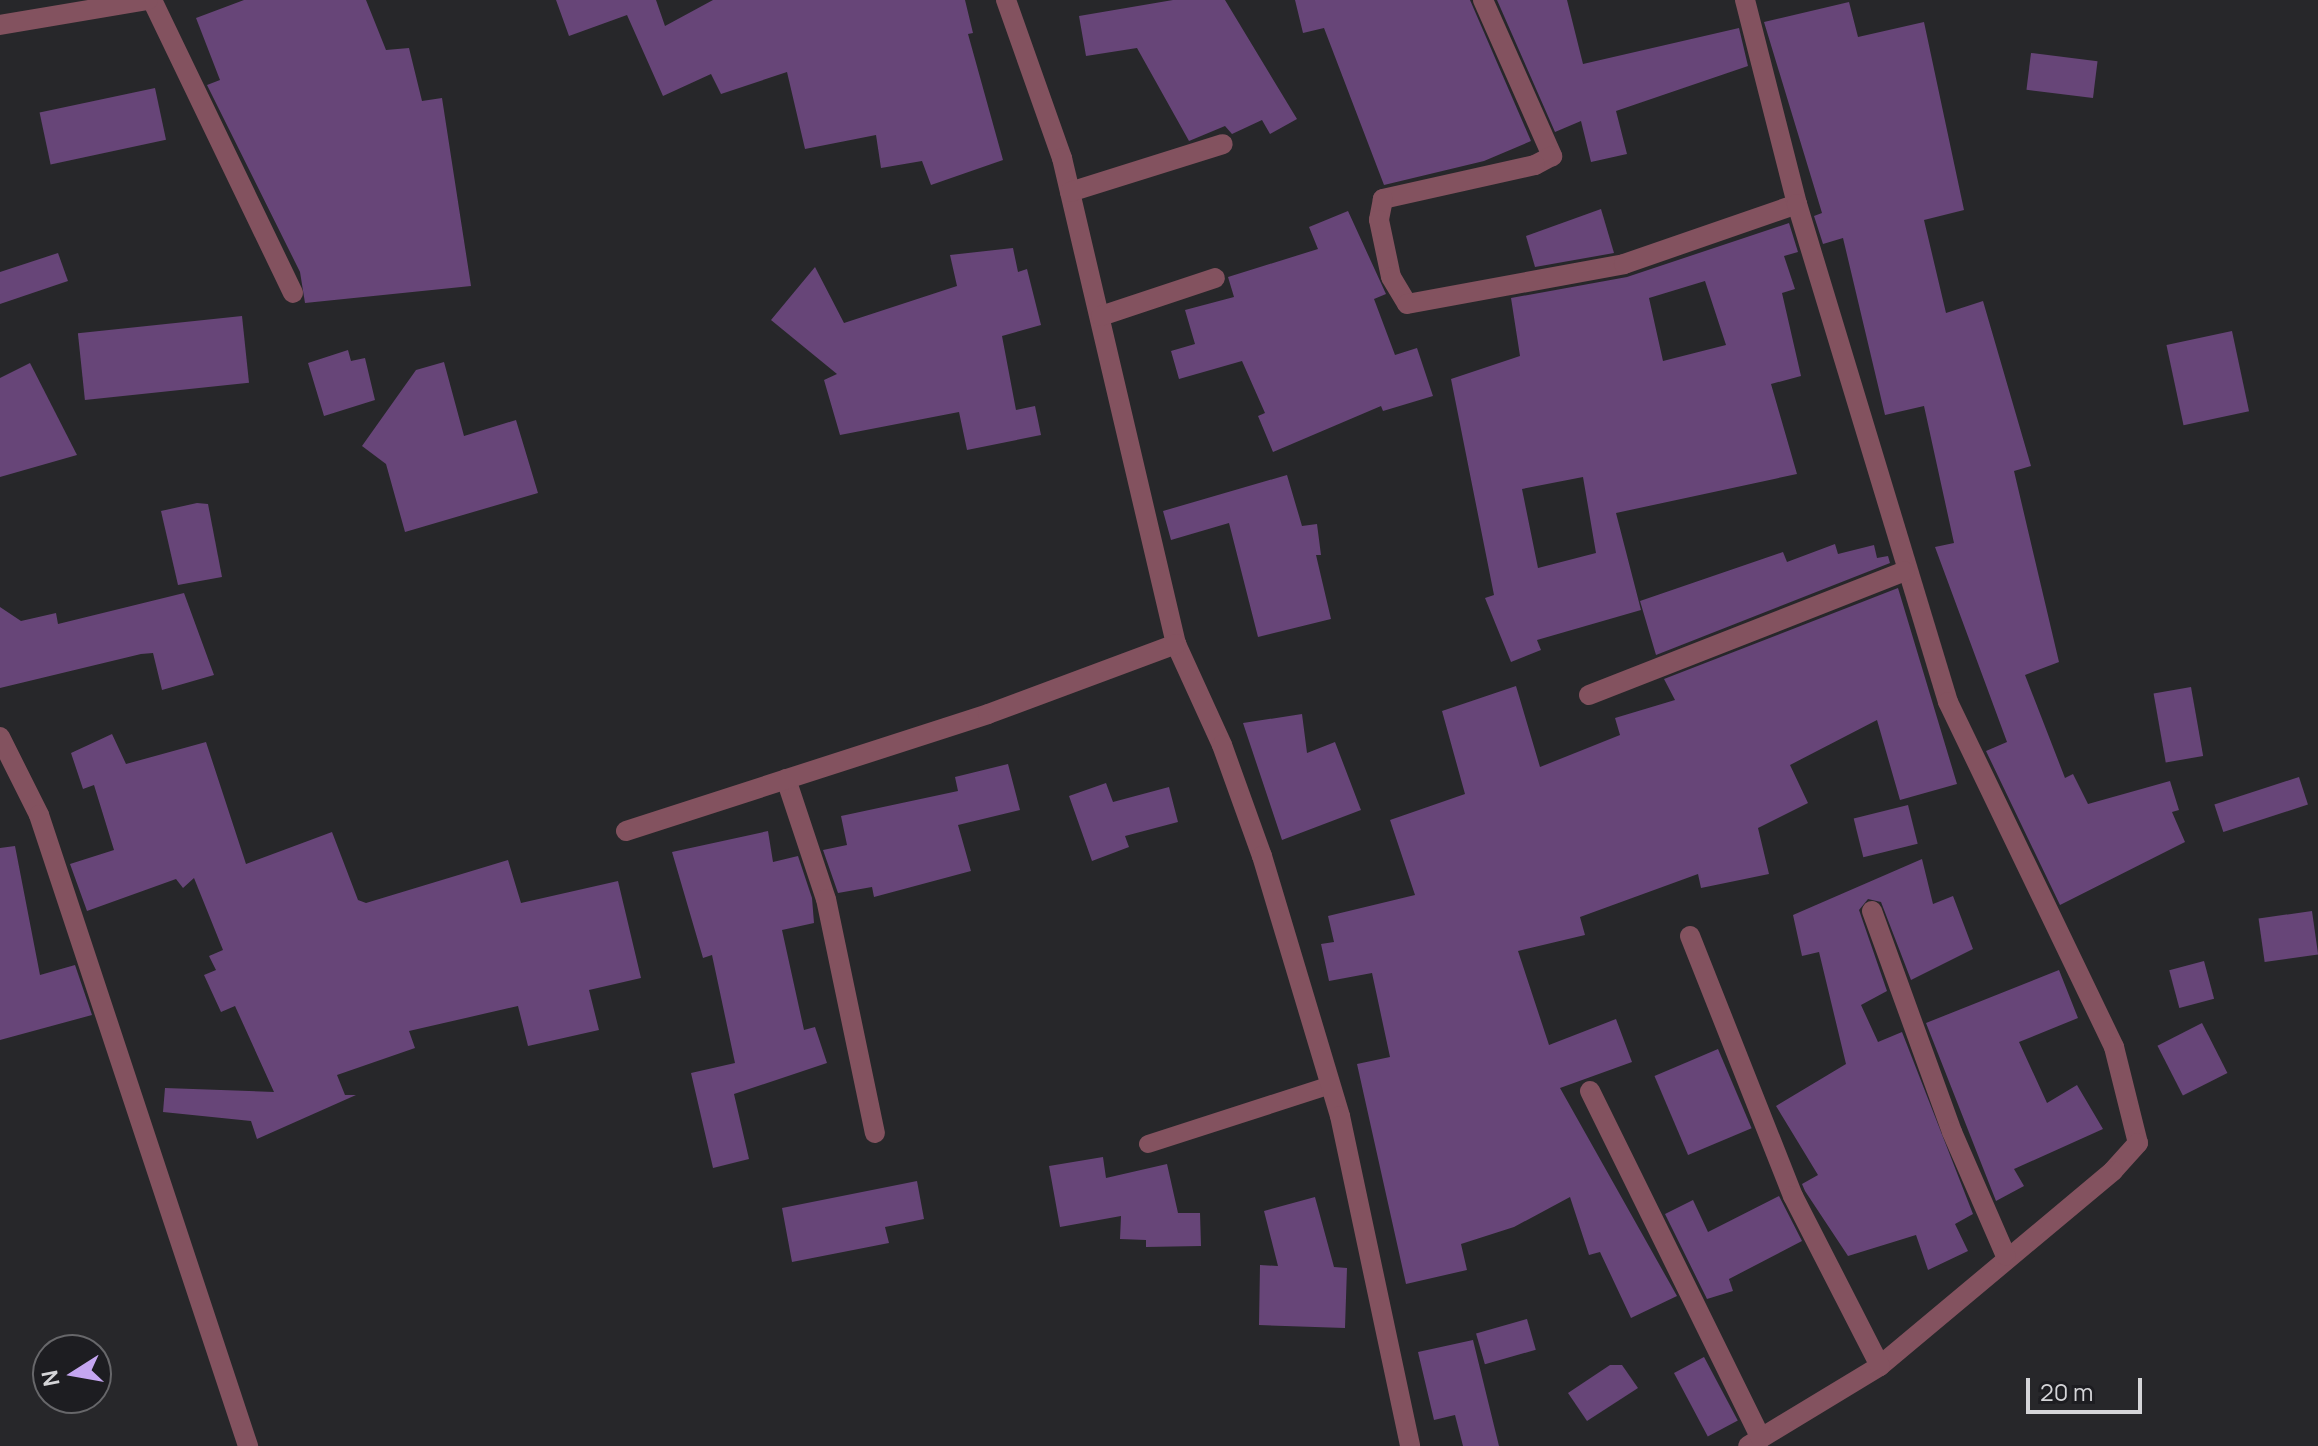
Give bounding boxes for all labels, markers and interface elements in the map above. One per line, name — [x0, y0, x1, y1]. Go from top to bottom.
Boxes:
north arrow — [32, 1334, 112, 1414]
scale bar — [2030, 1362, 2146, 1412]
text: N — [34, 1368, 67, 1389]
text: 20 m — [2040, 1375, 2093, 1408]

